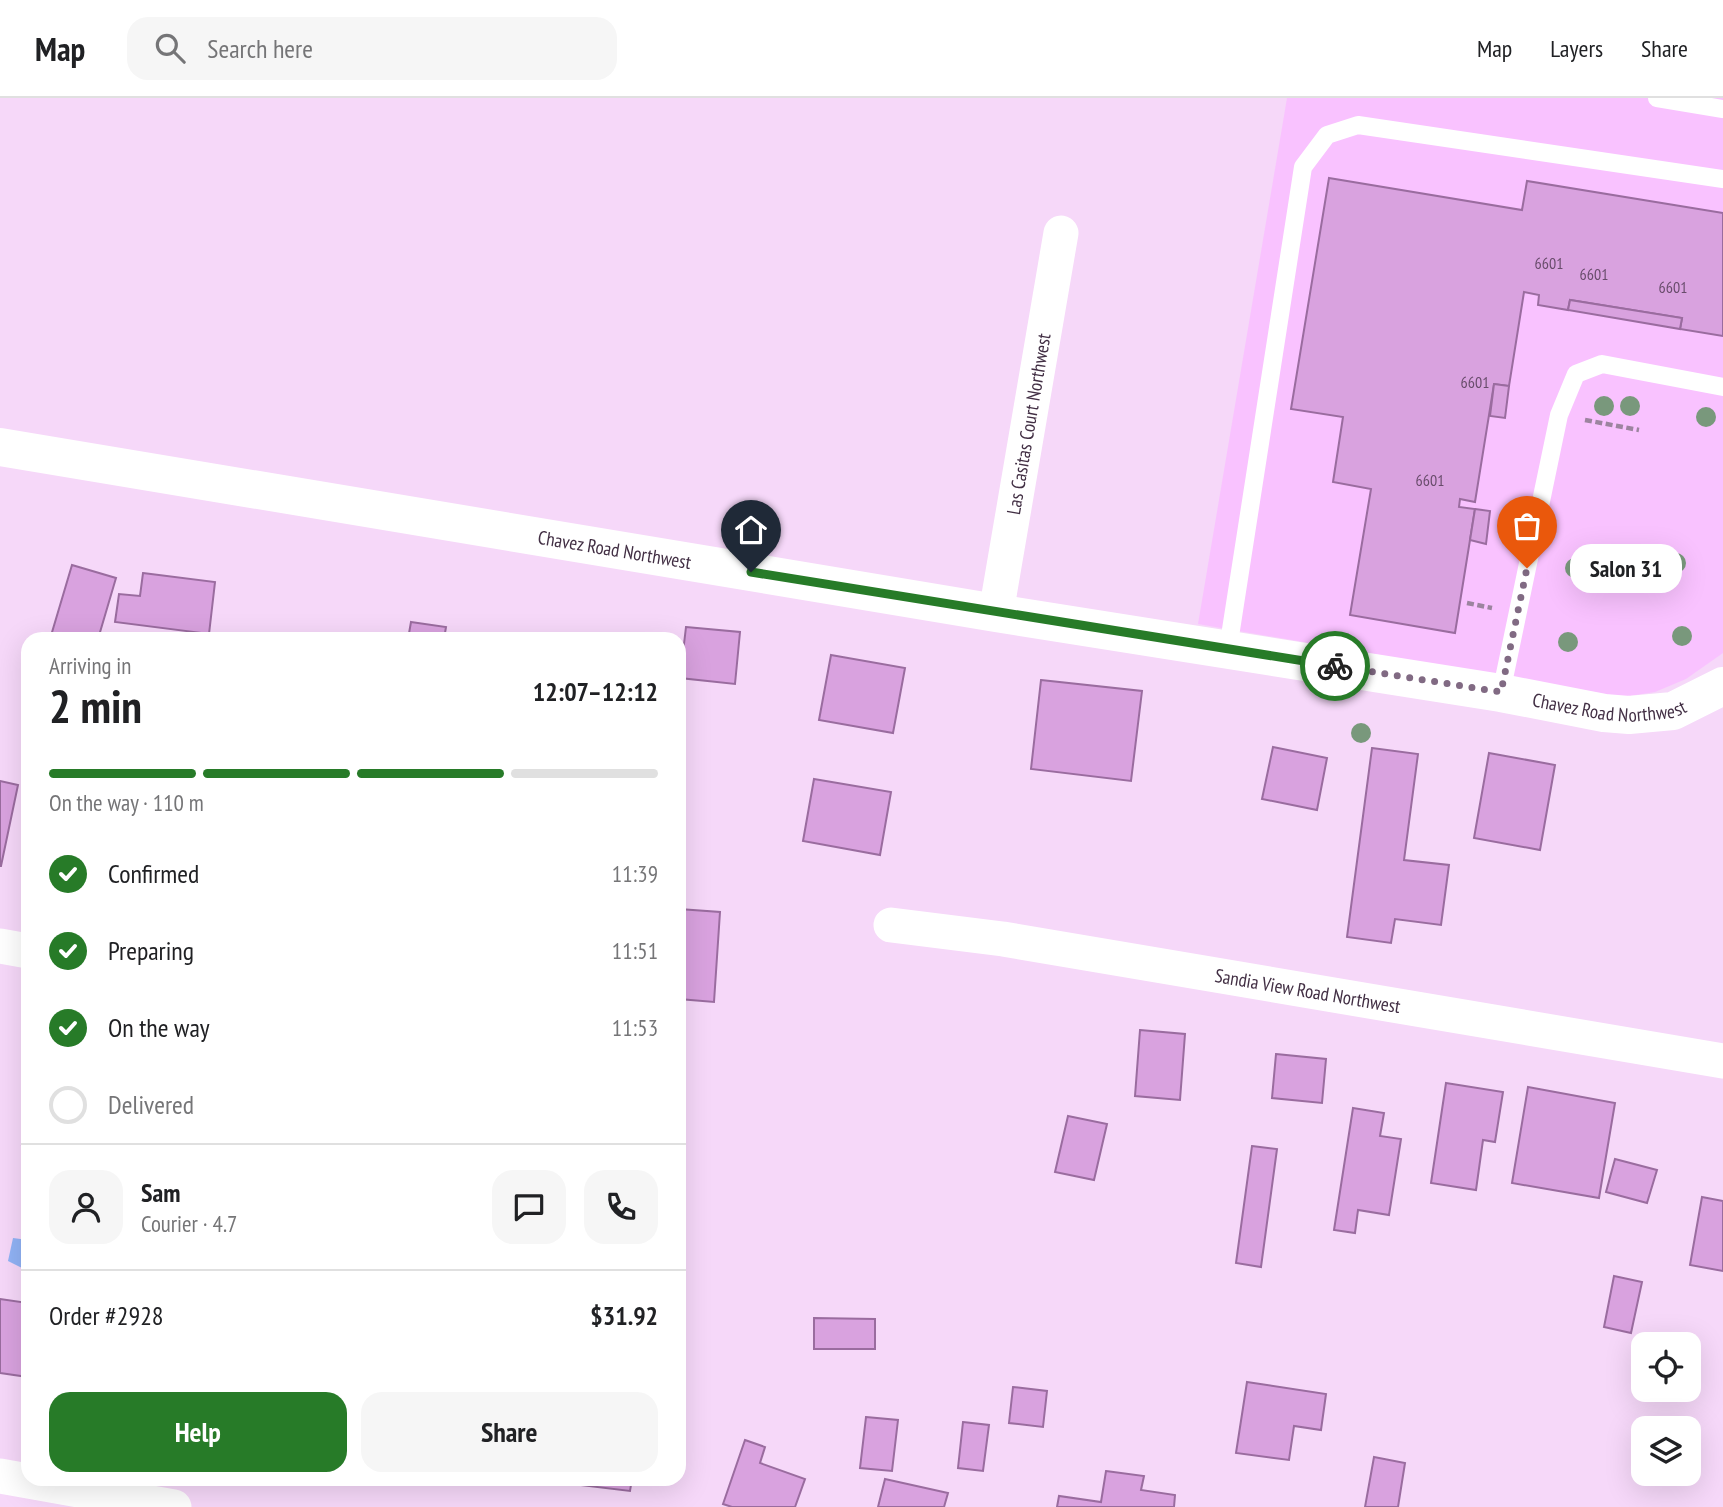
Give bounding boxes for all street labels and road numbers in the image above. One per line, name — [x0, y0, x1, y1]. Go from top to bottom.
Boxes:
street label: Las Casitas Court Northwest — [1001, 331, 1056, 516]
street label: Chavez Road Northwest — [536, 525, 694, 574]
street label: Chavez Road Northwest — [1531, 687, 1691, 727]
street label: Sandia View Road Northwest — [1213, 963, 1403, 1018]

